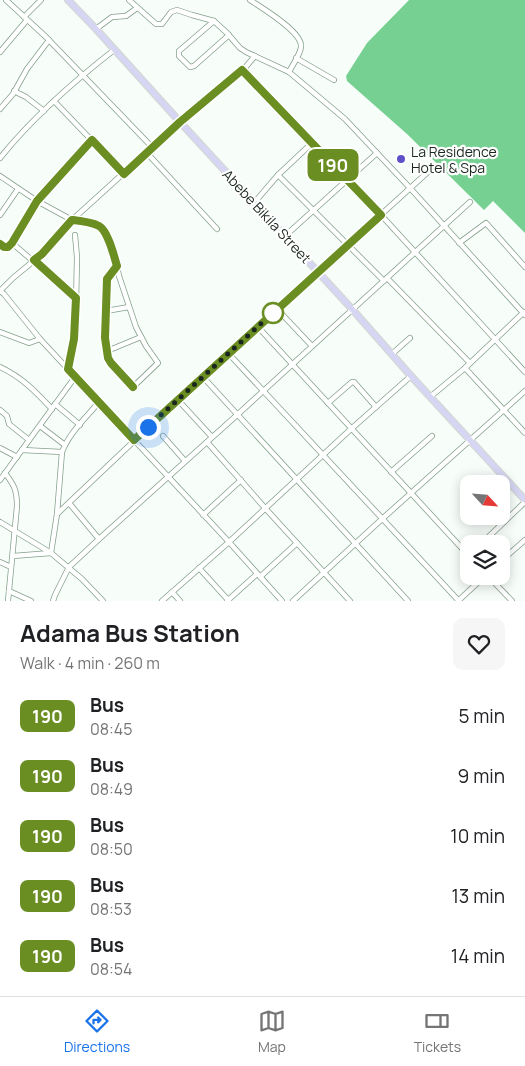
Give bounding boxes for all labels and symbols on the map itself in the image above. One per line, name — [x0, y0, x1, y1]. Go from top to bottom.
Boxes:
place label: La Residence Hotel & Spa — [411, 142, 497, 177]
line badge: 190 — [304, 149, 362, 181]
marker: La Residence Hotel & Spa — [395, 153, 407, 165]
street label: Abebe Bikila Street — [219, 165, 316, 267]
unlabelled marker — [262, 302, 284, 324]
your location — [136, 415, 161, 440]
north arrow — [460, 475, 510, 525]

